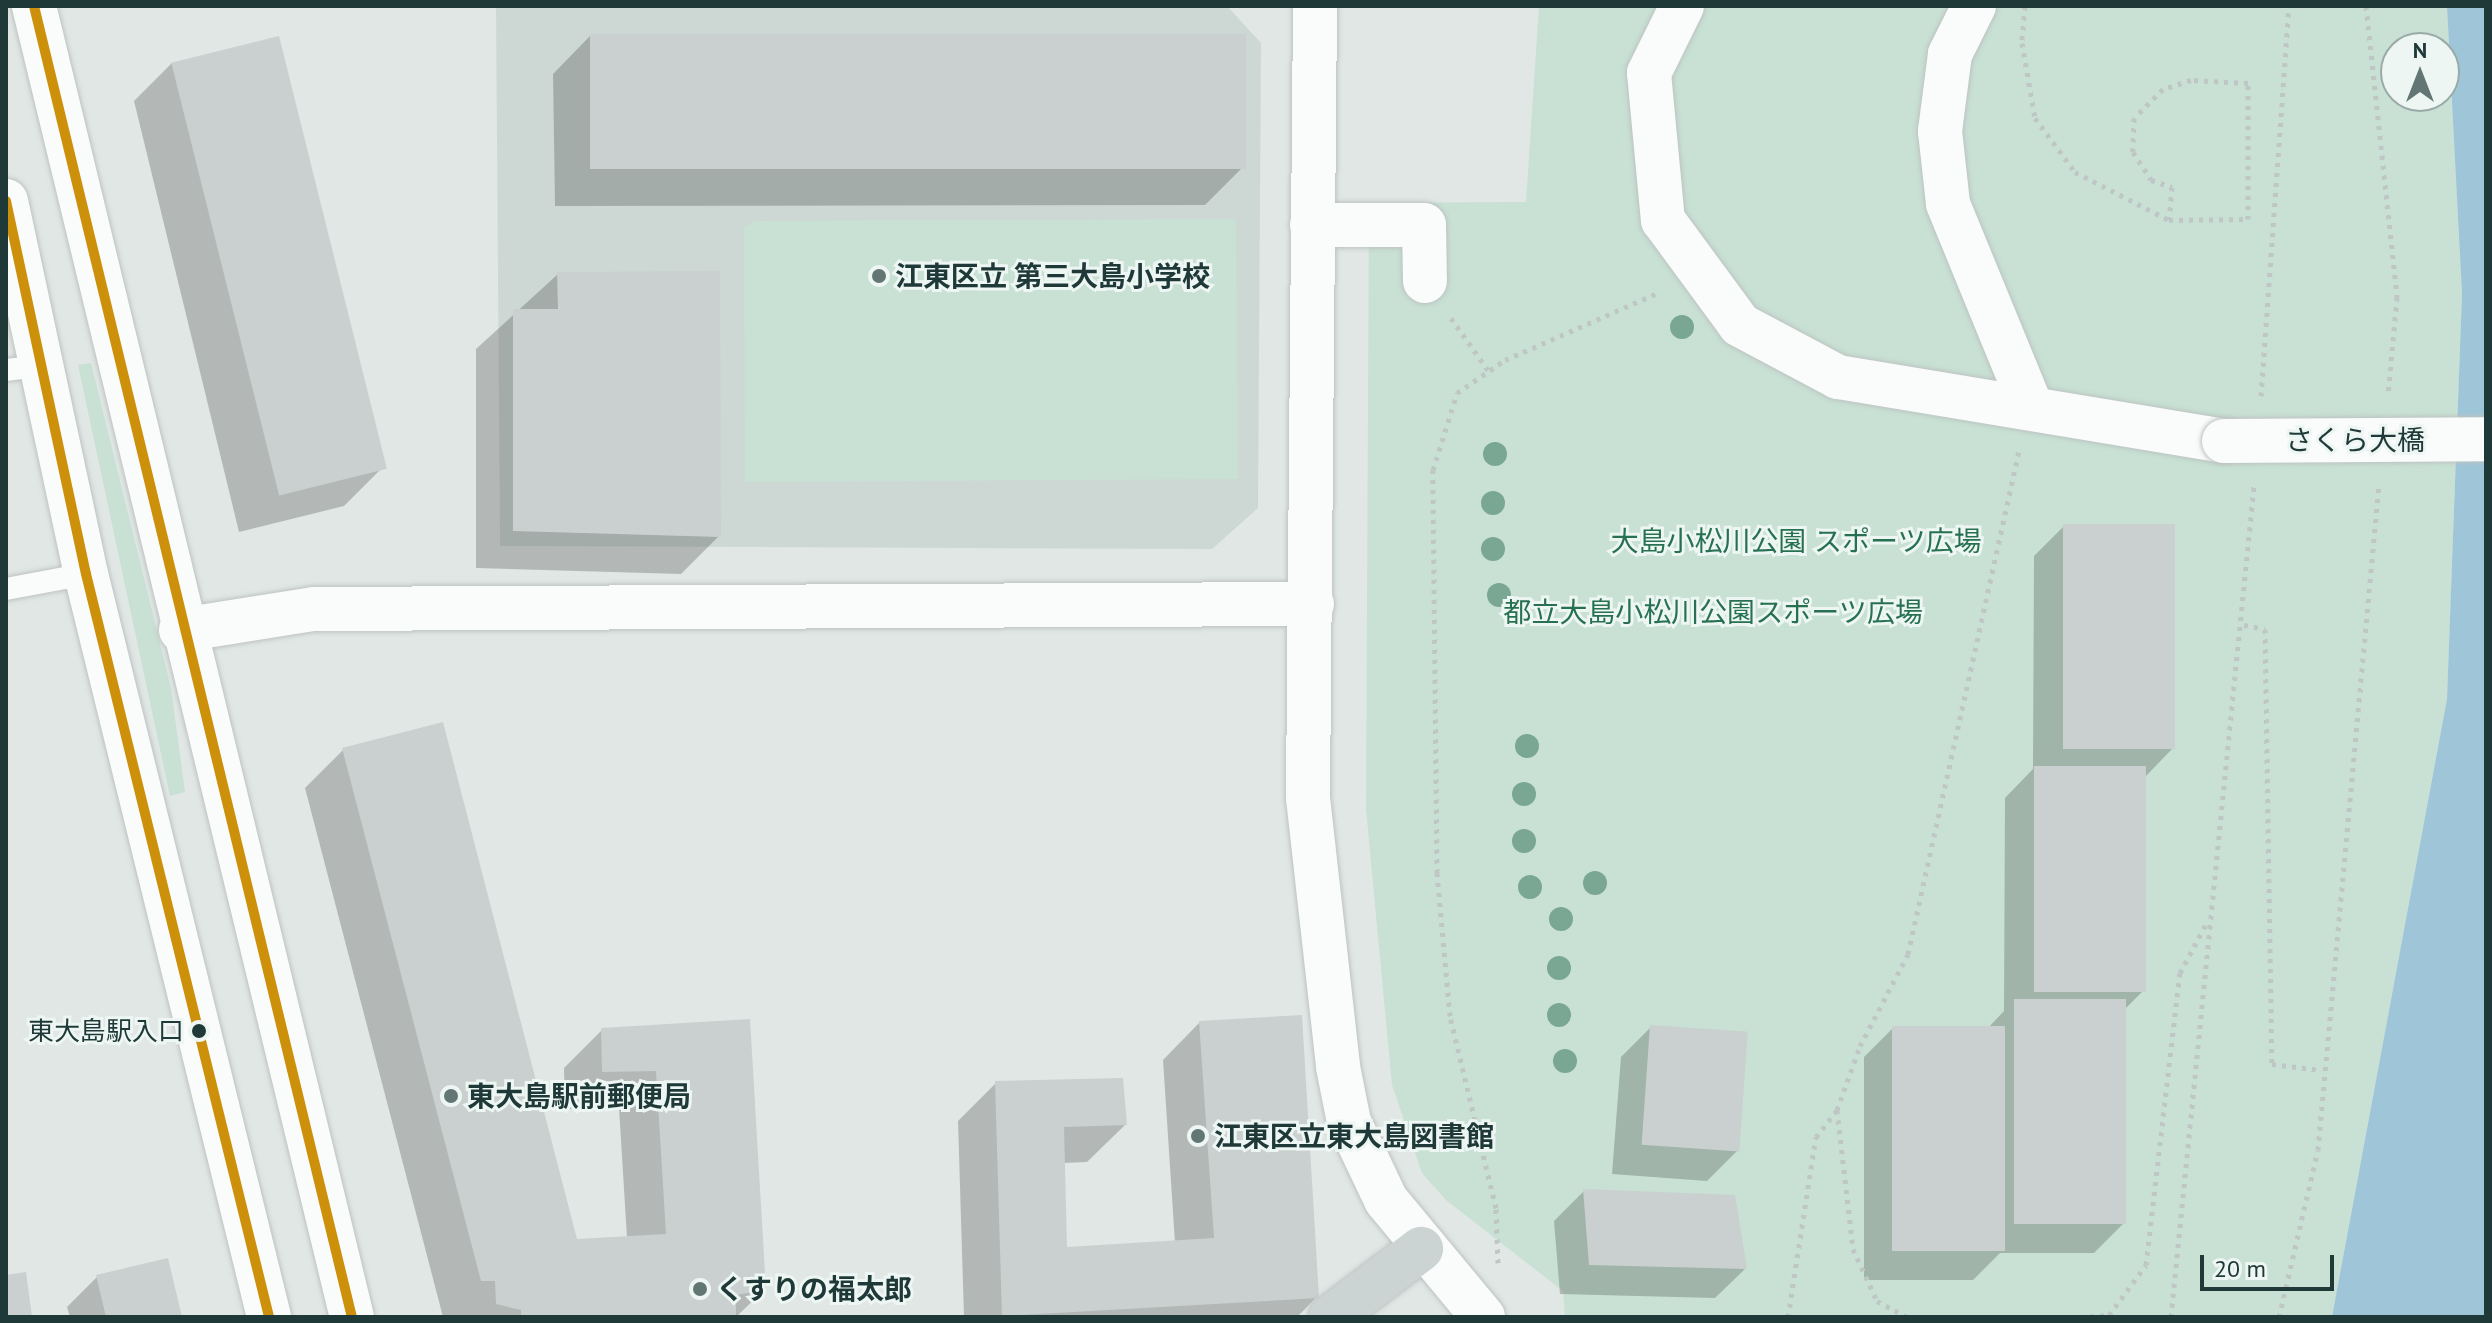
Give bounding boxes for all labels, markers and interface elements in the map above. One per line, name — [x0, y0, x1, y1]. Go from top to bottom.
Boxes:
north arrow — [2380, 32, 2460, 112]
text: N — [2413, 36, 2427, 64]
place label: 江東区立 第三大島小学校 — [895, 259, 1210, 293]
marker: 江東区立 第三大島小学校 — [870, 267, 888, 285]
street label: さくら大橋 — [2285, 423, 2425, 457]
park label: 大島小松川公園 スポーツ広場 — [1610, 524, 1982, 558]
park label: 都立大島小松川公園スポーツ広場 — [1503, 595, 1923, 629]
place label: 東大島駅入口 — [28, 1015, 184, 1047]
marker: 東大島駅入口 — [191, 1023, 207, 1039]
place label: 東大島駅前郵便局 — [467, 1079, 691, 1113]
marker: 東大島駅前郵便局 — [442, 1087, 460, 1105]
place label: 江東区立東大島図書館 — [1214, 1119, 1494, 1153]
marker: 江東区立東大島図書館 — [1189, 1127, 1207, 1145]
scale bar — [2204, 1239, 2338, 1289]
text: 20 m — [2214, 1253, 2266, 1284]
place label: くすりの福太郎 — [716, 1272, 912, 1306]
marker: くすりの福太郎 — [691, 1280, 709, 1298]

